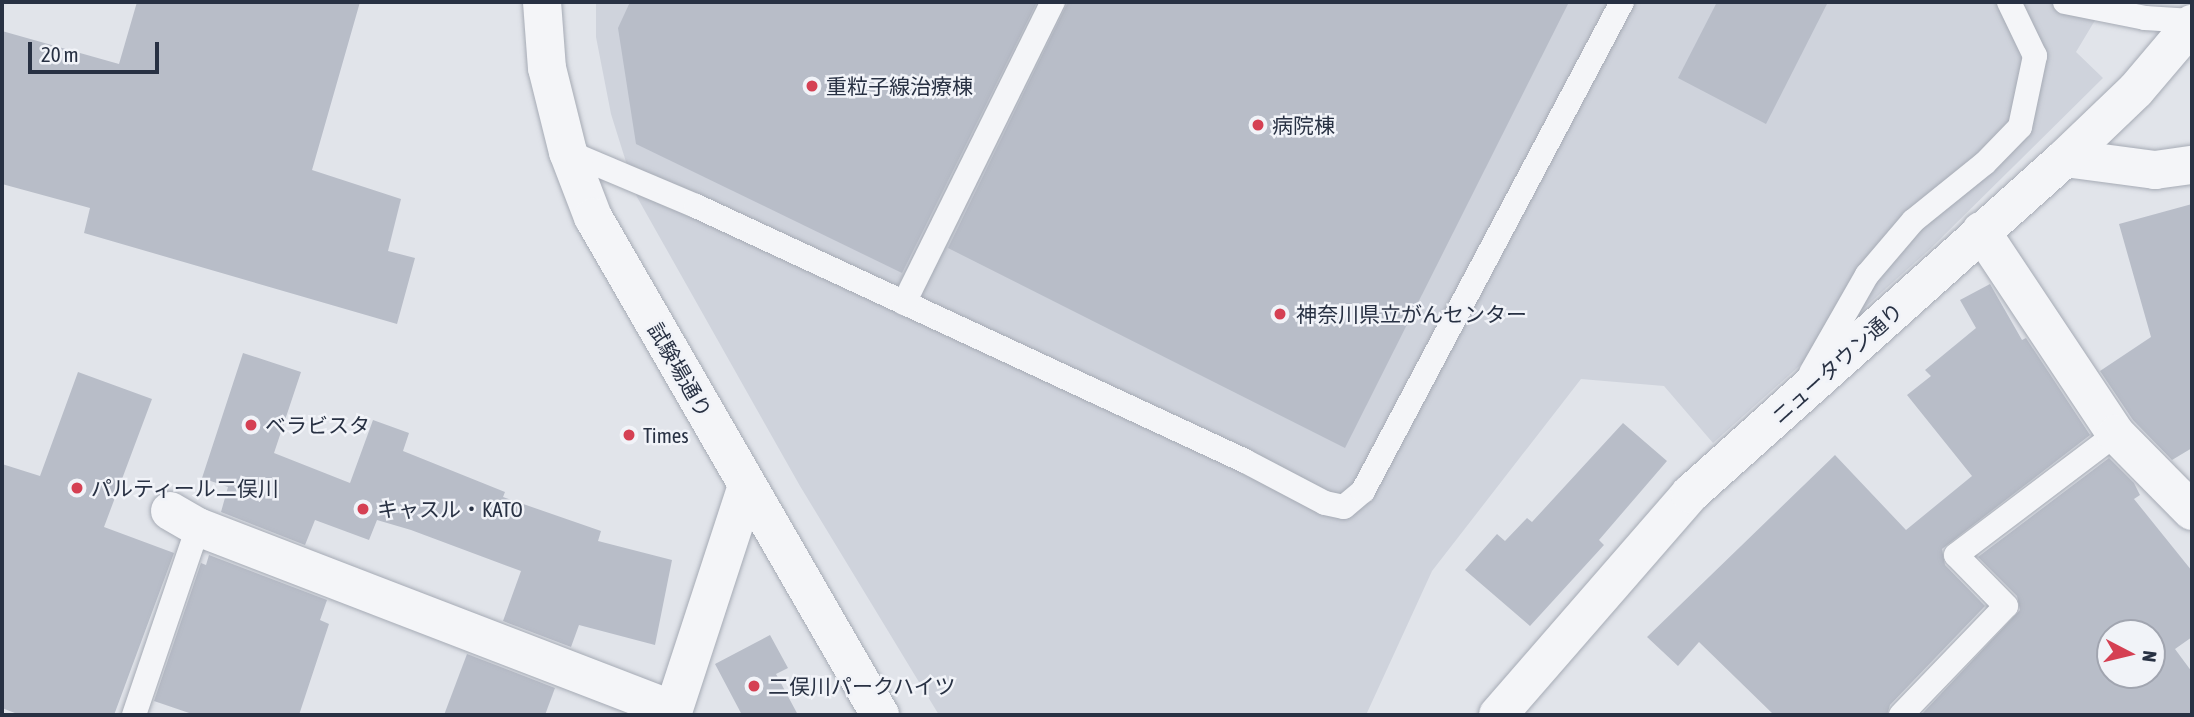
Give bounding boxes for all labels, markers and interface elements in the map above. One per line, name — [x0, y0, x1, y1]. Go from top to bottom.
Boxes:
scale bar — [32, 28, 163, 72]
text: 20 m — [41, 42, 79, 66]
place label: 重粒子線治療棟 — [826, 73, 973, 99]
marker: 重粒子線治療棟 — [804, 78, 820, 94]
place label: 病院棟 — [1272, 112, 1335, 138]
marker: 病院棟 — [1250, 117, 1266, 133]
street label: ニュータウン通り — [1766, 297, 1908, 429]
place label: 神奈川県立がんセンター — [1296, 301, 1527, 327]
marker: 神奈川県立がんセンター — [1270, 304, 1290, 324]
street label: 試験場通り — [643, 318, 717, 422]
place label: ベラビスタ — [265, 412, 370, 438]
marker: ベラビスタ — [243, 417, 259, 433]
place label: Times — [643, 422, 689, 448]
marker: Times — [621, 427, 637, 443]
place label: パルティール二俣川 — [91, 475, 280, 501]
marker: パルティール二俣川 — [69, 480, 85, 496]
place label: キャスル・KATO — [377, 496, 523, 522]
marker: キャスル・KATO — [355, 501, 371, 517]
north arrow — [2096, 619, 2166, 689]
text: N — [2138, 649, 2161, 663]
place label: 二俣川パークハイツ — [768, 673, 957, 699]
marker: 二俣川パークハイツ — [746, 678, 762, 694]

